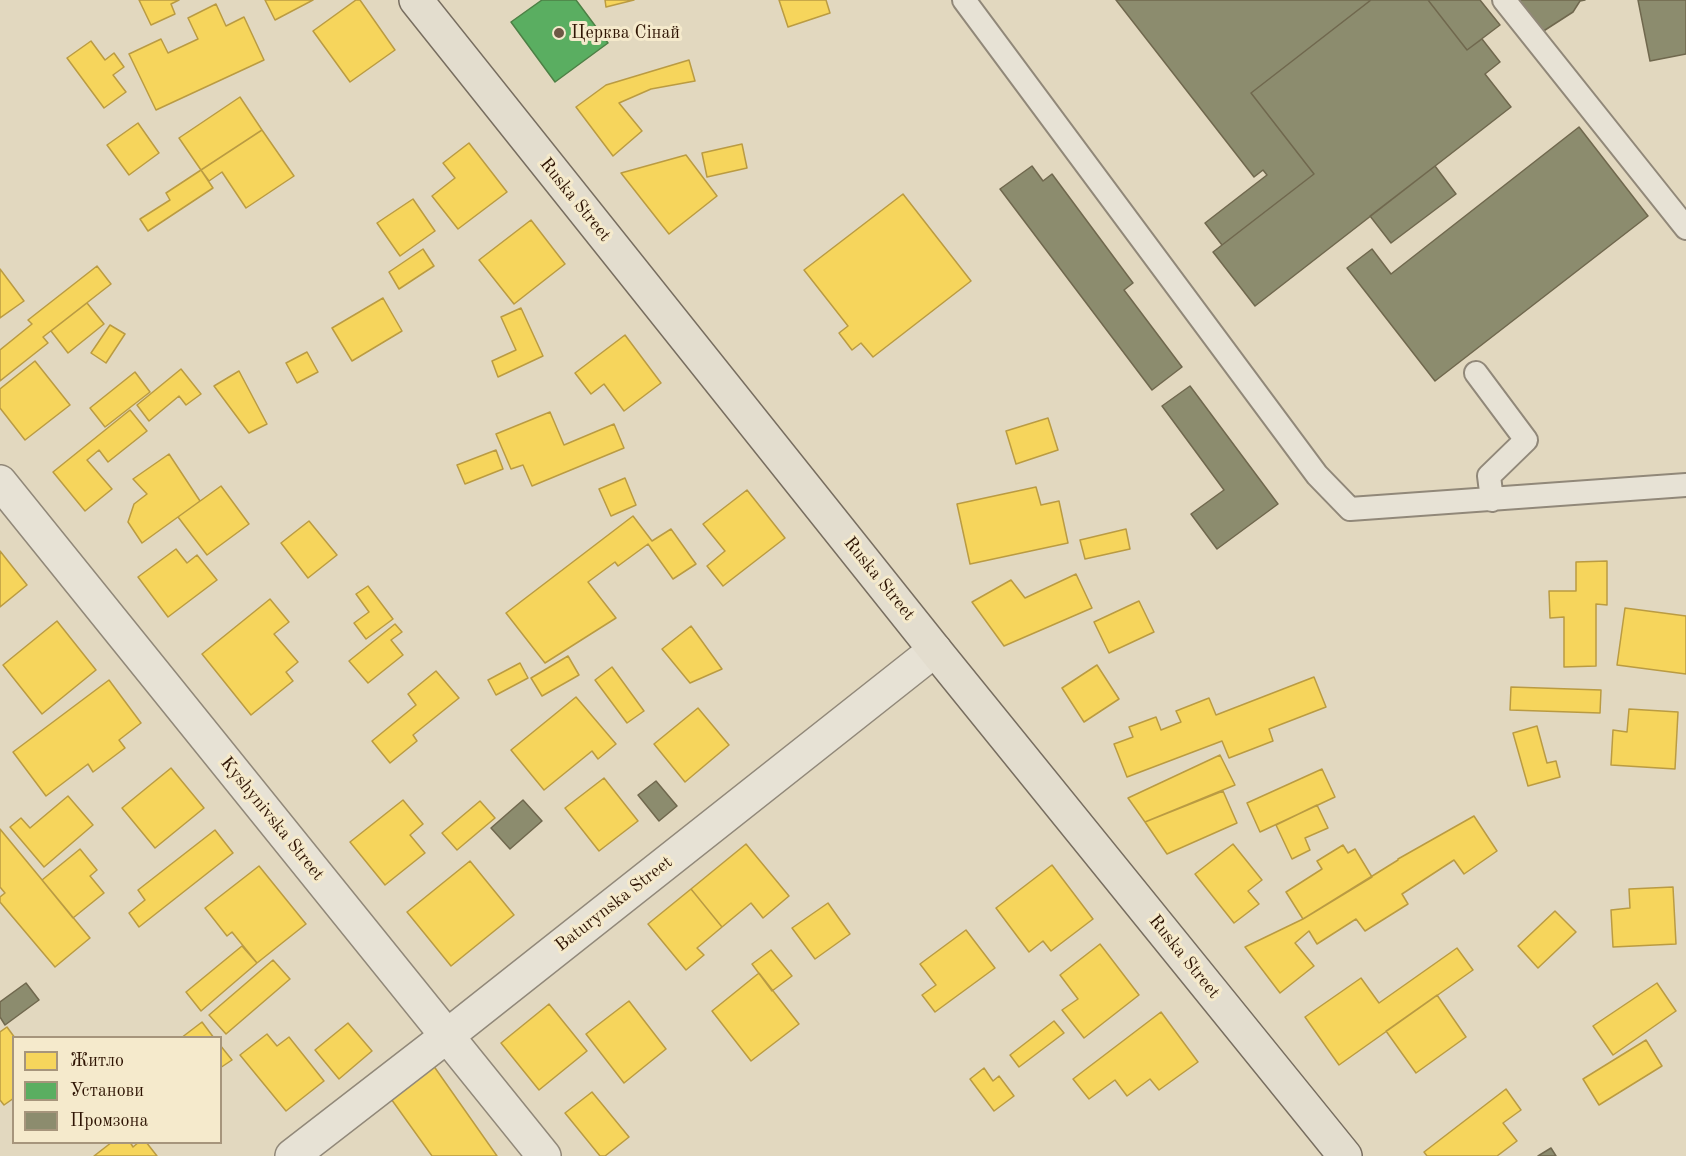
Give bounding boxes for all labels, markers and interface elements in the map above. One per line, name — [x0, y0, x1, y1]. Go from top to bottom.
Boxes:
place label: Церква Сінай — [571, 22, 680, 44]
marker: Церква Сінай — [552, 26, 566, 40]
street label: Ruska Street — [535, 154, 615, 246]
street label: Ruska Street — [839, 533, 919, 625]
street label: Kyshynivska Street — [215, 753, 329, 885]
street label: Baturynska Street — [551, 852, 677, 956]
street label: Ruska Street — [1144, 911, 1224, 1003]
legend — [12, 1036, 222, 1144]
text: Житло — [70, 1052, 124, 1070]
text: Установи — [70, 1082, 144, 1100]
text: Промзона — [70, 1112, 148, 1130]

